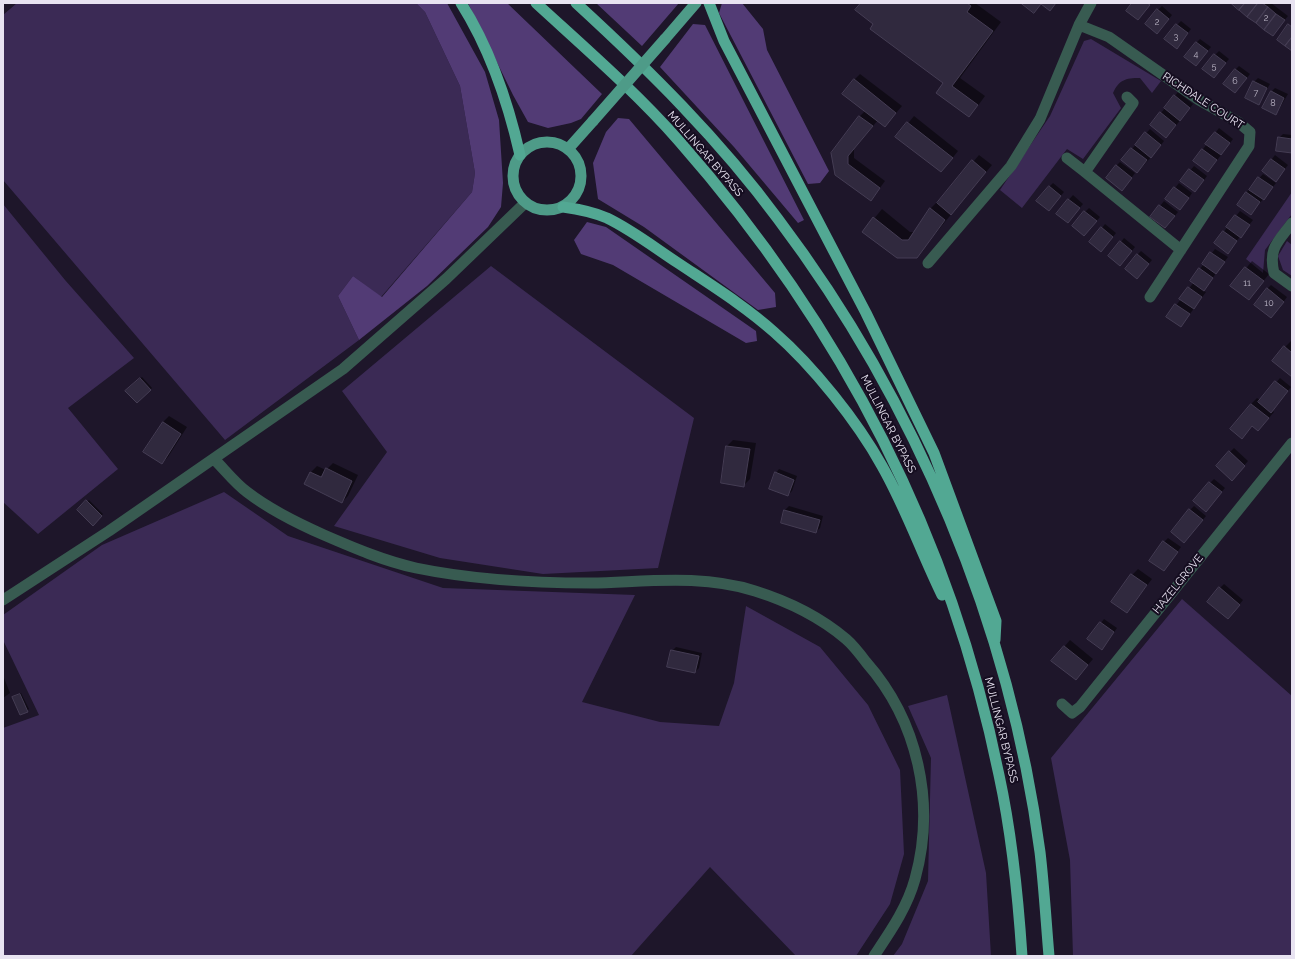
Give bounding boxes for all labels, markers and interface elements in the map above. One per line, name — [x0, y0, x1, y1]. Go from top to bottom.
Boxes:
house number: 2 — [1264, 13, 1268, 23]
house number: 2 — [1155, 17, 1159, 27]
house number: 3 — [1174, 31, 1178, 41]
house number: 4 — [1194, 49, 1198, 59]
house number: 5 — [1212, 61, 1216, 71]
street label: RICHDALE COURT — [1160, 70, 1246, 132]
house number: 6 — [1232, 76, 1238, 86]
house number: 7 — [1254, 88, 1258, 98]
house number: 8 — [1270, 98, 1276, 108]
street label: MULLINGAR BYPASS — [664, 109, 746, 199]
house number: 11 — [1243, 278, 1251, 288]
house number: 10 — [1264, 298, 1274, 308]
street label: MULLINGAR BYPASS — [858, 373, 918, 475]
street label: HAZELGROVE — [1150, 552, 1206, 616]
street label: MULLINGAR BYPASS — [981, 676, 1021, 784]

